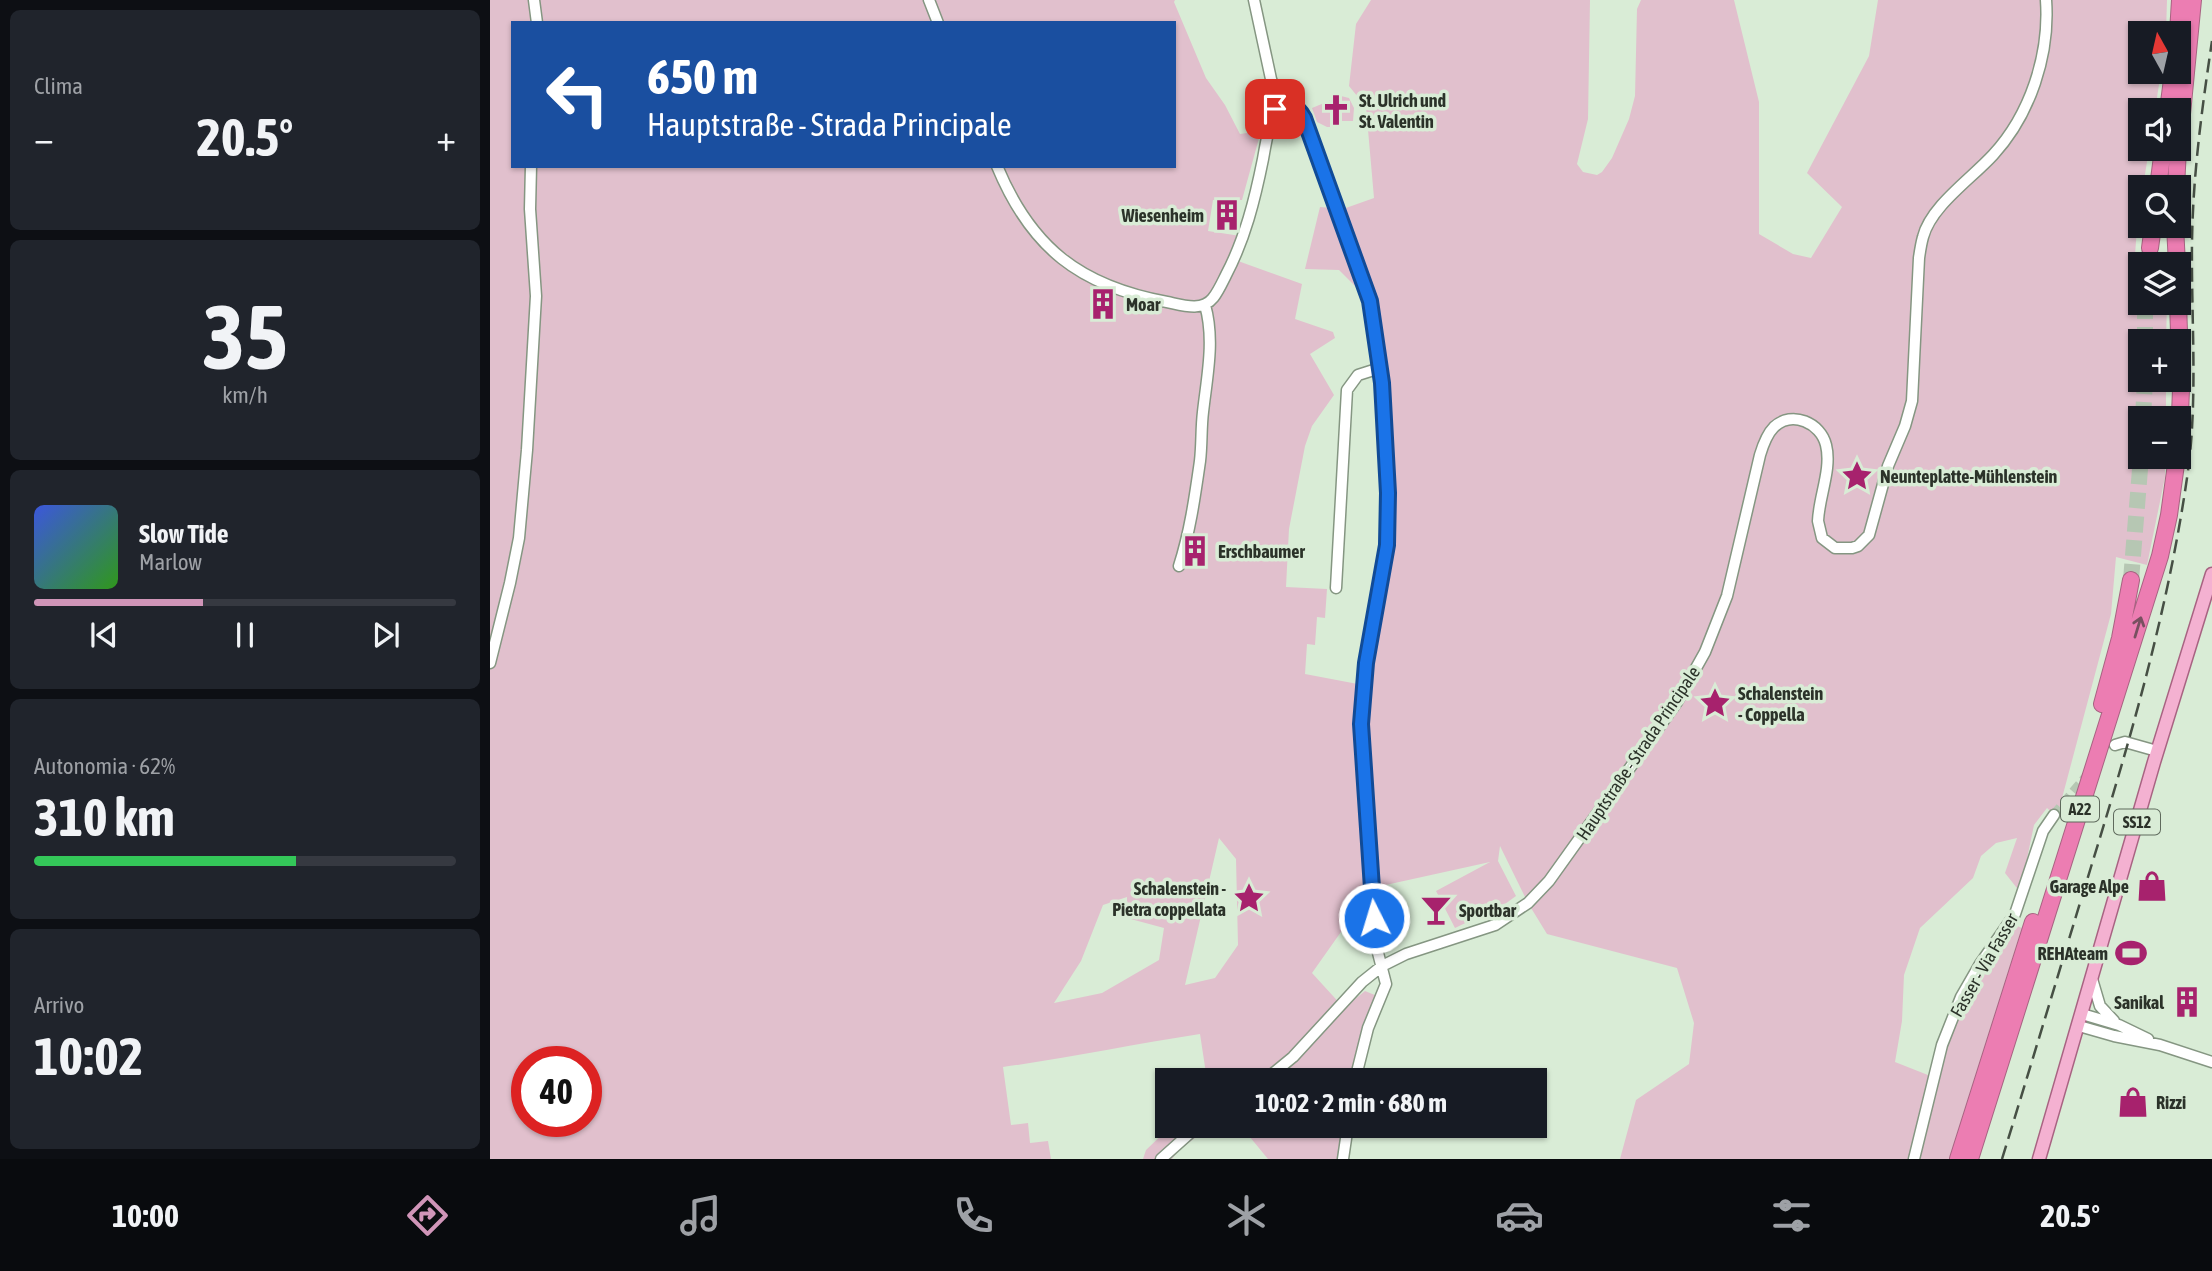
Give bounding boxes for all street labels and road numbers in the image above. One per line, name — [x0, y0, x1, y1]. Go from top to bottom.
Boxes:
street label: Hauptstraße - Strada Principale — [1572, 662, 1704, 844]
road number: A22 — [2061, 796, 2099, 822]
road number: SS12 — [2114, 810, 2160, 834]
street label: Fasser - Via Fasser — [1946, 909, 2022, 1021]

